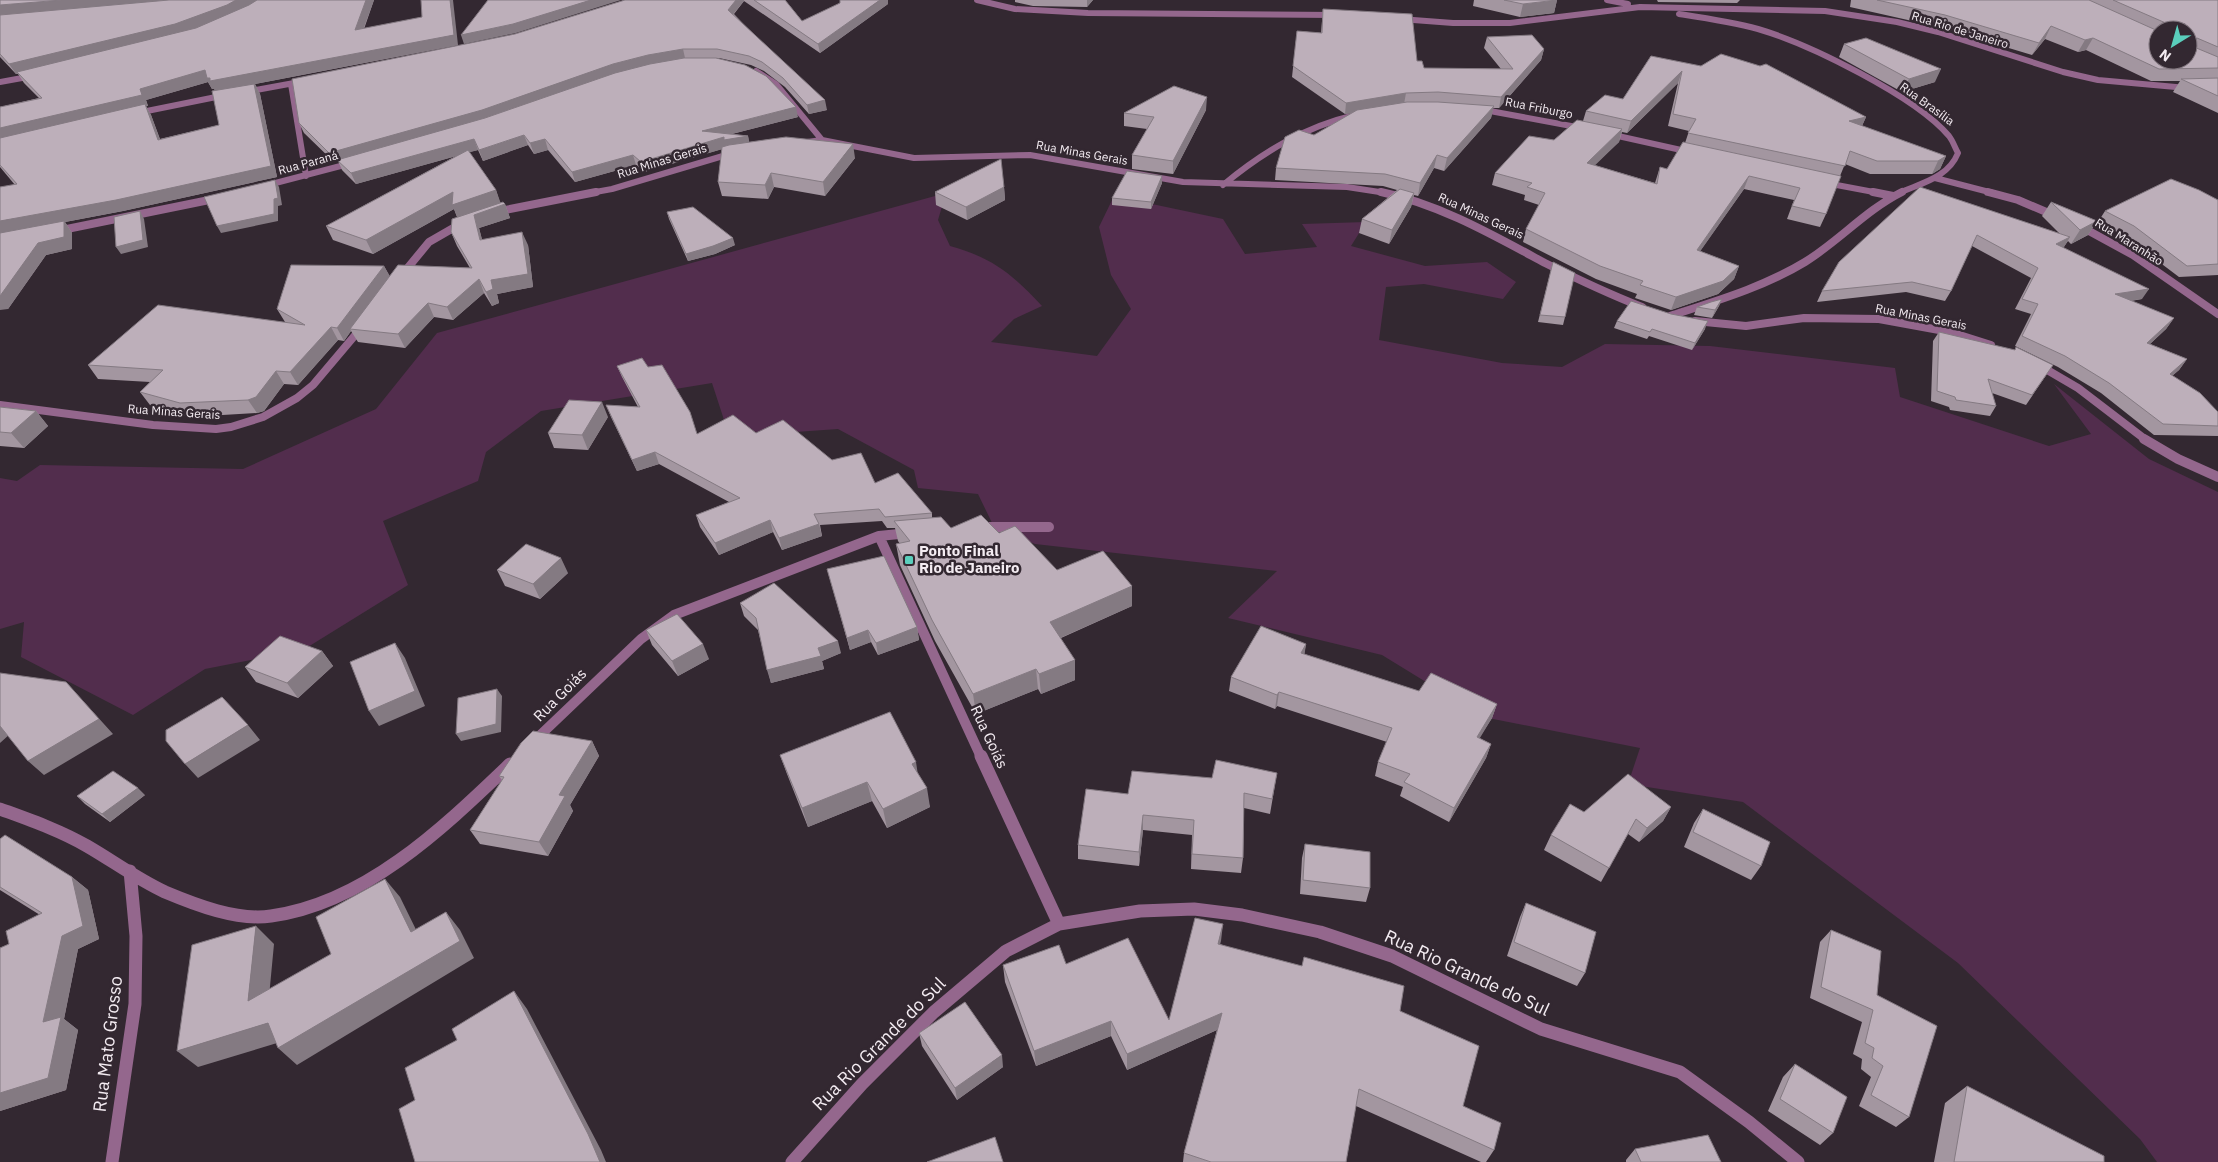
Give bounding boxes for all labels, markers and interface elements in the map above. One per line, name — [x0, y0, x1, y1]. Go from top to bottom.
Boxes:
street label: Rua Rio de Janeiro — [1910, 8, 2011, 51]
north arrow — [2148, 20, 2198, 70]
text: N — [2156, 45, 2175, 66]
street label: Rua Brasília — [1897, 79, 1958, 129]
street label: Rua Friburgo — [1504, 94, 1574, 121]
street label: Rua Minas Gerais — [1035, 137, 1129, 168]
street label: Rua Minas Gerais — [615, 140, 709, 181]
street label: Rua Paraná — [276, 147, 340, 178]
street label: Rua Minas Gerais — [1436, 189, 1527, 242]
street label: Rua Maranhão — [2092, 215, 2166, 269]
street label: Rua Minas Gerais — [1874, 300, 1968, 333]
street label: Rua Minas Gerais — [127, 401, 221, 422]
place label: Ponto Final Rio de Janeiro — [919, 541, 1020, 577]
marker: Ponto Final Rio de Janeiro — [903, 554, 915, 566]
street label: Rua Goiás — [529, 664, 590, 725]
street label: Rua Goiás — [967, 702, 1012, 771]
street label: Rua Rio Grande do Sul — [1381, 924, 1554, 1021]
street label: Rua Rio Grande do Sul — [807, 972, 950, 1115]
street label: Rua Mato Grosso — [88, 975, 127, 1113]

